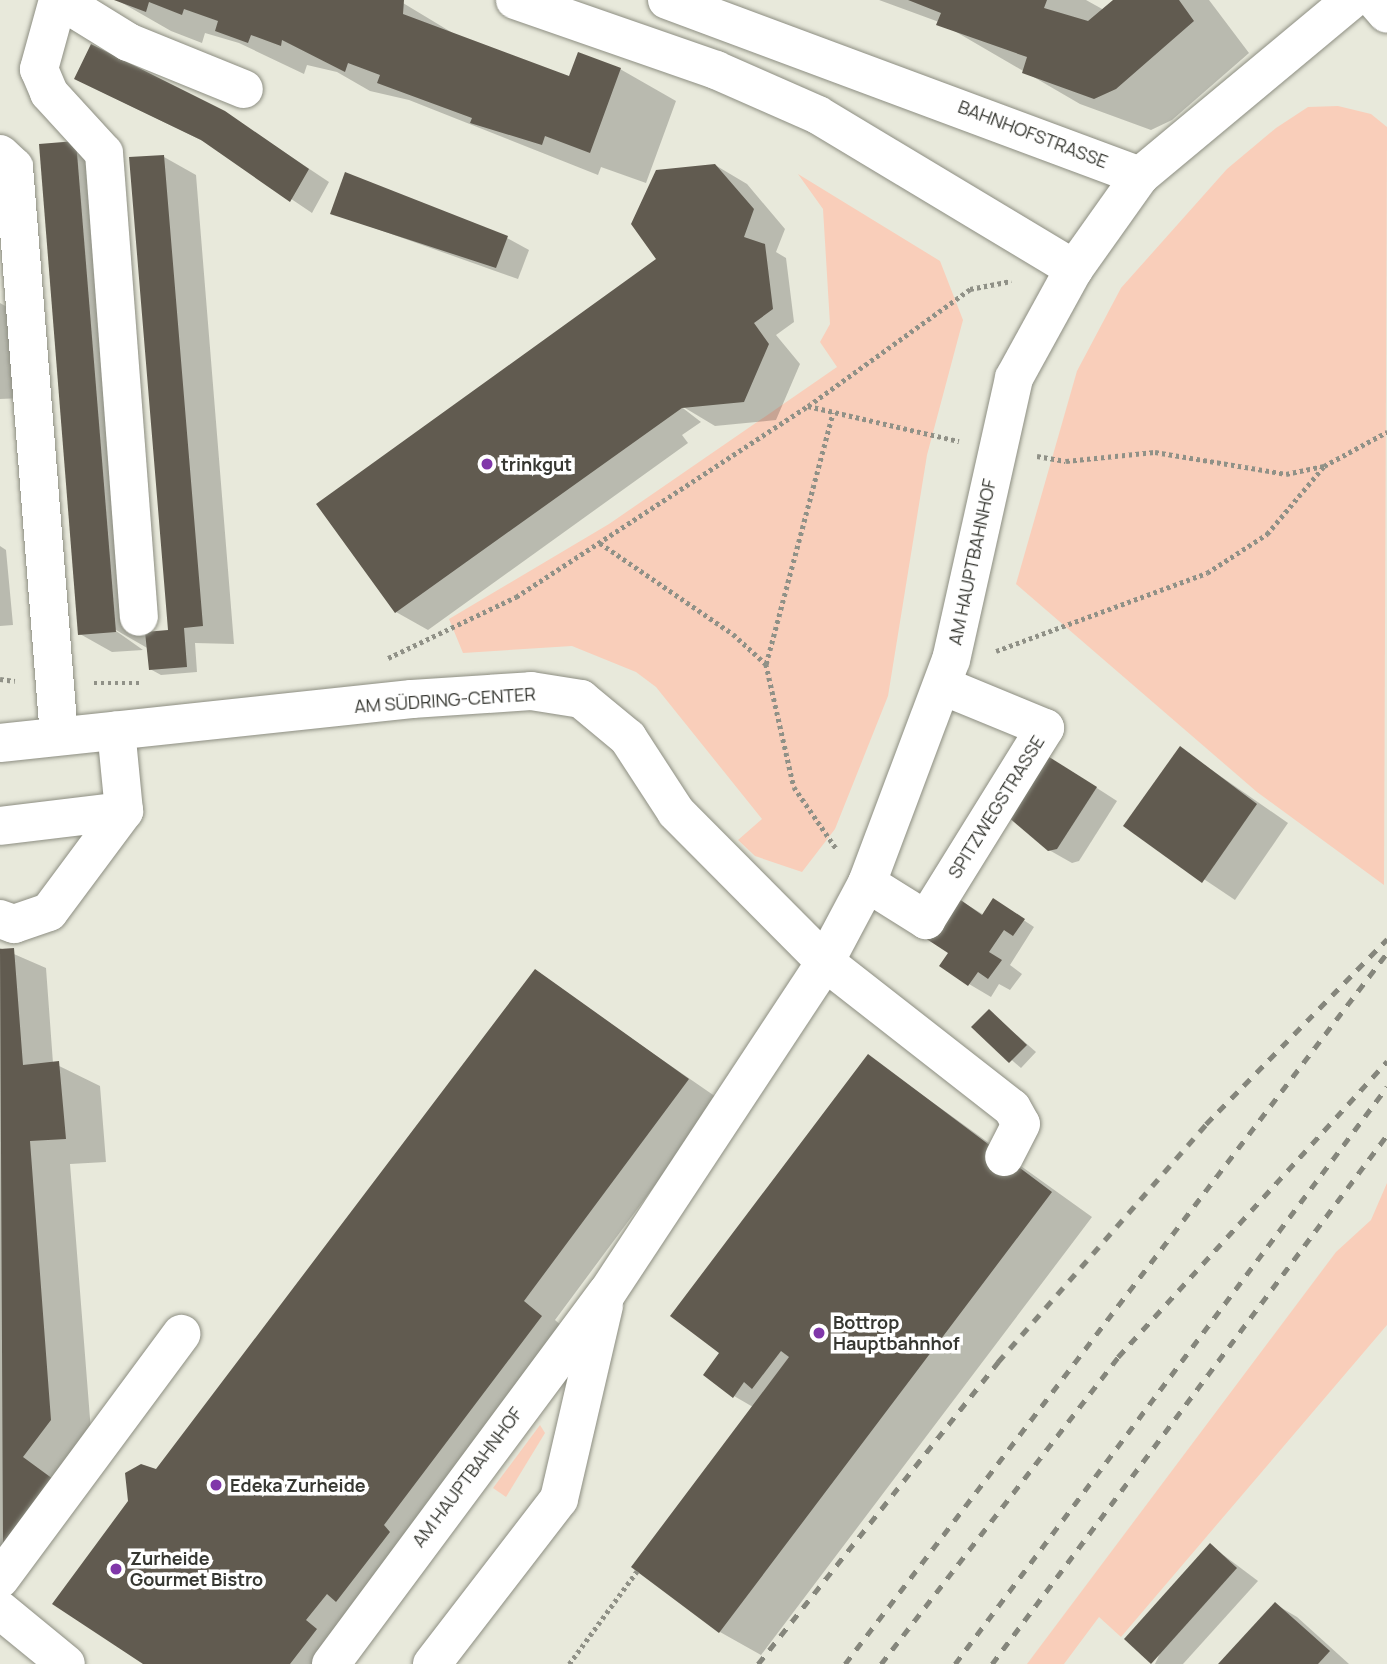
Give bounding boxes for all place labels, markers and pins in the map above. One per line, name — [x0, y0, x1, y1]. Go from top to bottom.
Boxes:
place label: trinkgut — [501, 453, 572, 475]
marker: trinkgut — [479, 456, 495, 472]
place label: Bottrop Hauptbahnhof — [833, 1312, 960, 1354]
marker: Bottrop Hauptbahnhof — [811, 1325, 827, 1341]
place label: Edeka Zurheide — [230, 1474, 366, 1496]
marker: Edeka Zurheide — [208, 1477, 224, 1493]
place label: Zurheide Gourmet Bistro — [130, 1548, 263, 1590]
marker: Zurheide Gourmet Bistro — [108, 1561, 124, 1577]

